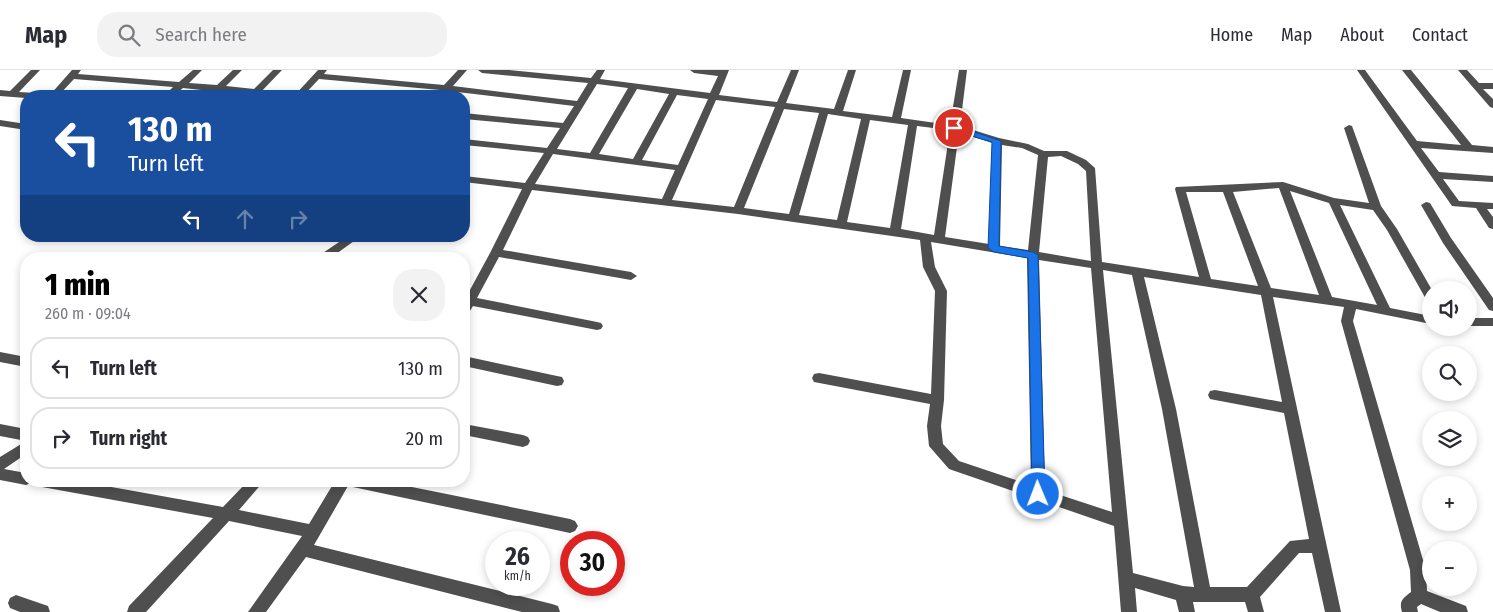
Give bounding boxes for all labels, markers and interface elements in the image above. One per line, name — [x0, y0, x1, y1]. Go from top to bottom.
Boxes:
search box — [97, 12, 447, 57]
text: Map — [25, 21, 67, 49]
icon: search — [115, 21, 143, 49]
text: Search here — [155, 23, 247, 46]
text: Home — [1210, 24, 1253, 46]
text: Map — [1281, 24, 1312, 46]
text: About — [1340, 24, 1384, 46]
text: Contact — [1412, 24, 1468, 46]
pin — [933, 107, 975, 149]
text: 130 m — [128, 108, 212, 150]
icon: left — [45, 110, 110, 175]
icon: arrive — [940, 114, 968, 142]
text: Turn left — [128, 150, 204, 177]
icon: left — [178, 205, 206, 233]
icon: ahead — [231, 205, 259, 233]
icon: right — [284, 205, 312, 233]
text: 1 min — [45, 267, 110, 303]
button: close — [393, 269, 445, 321]
map controls — [1422, 281, 1477, 596]
button: sound — [1422, 281, 1477, 336]
text: 260 m · 09:04 — [45, 304, 131, 323]
button: search — [1422, 346, 1477, 401]
icon: left — [47, 354, 75, 382]
text: Turn left — [90, 357, 157, 380]
text: 130 m — [398, 357, 443, 380]
button: layers — [1422, 411, 1477, 466]
icon: right — [47, 424, 75, 452]
text: Turn right — [90, 427, 167, 450]
text: 20 m — [406, 427, 443, 450]
position arrow — [1011, 467, 1063, 519]
button: + — [1422, 476, 1477, 531]
speed limit sign: 30 — [560, 531, 625, 596]
button: − — [1422, 541, 1477, 596]
text: 26 — [505, 542, 530, 572]
text: km/h — [504, 569, 531, 583]

